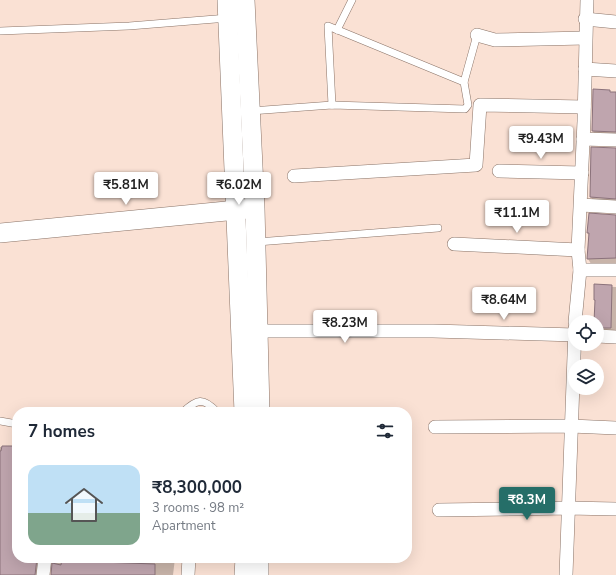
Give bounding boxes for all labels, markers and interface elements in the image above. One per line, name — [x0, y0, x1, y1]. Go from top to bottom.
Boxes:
pin: ₹9.43M — [508, 126, 574, 160]
text: ₹9.43M — [518, 130, 564, 148]
pin: ₹5.81M — [93, 172, 159, 206]
pin: ₹6.02M — [206, 172, 272, 206]
text: ₹5.81M — [103, 176, 149, 194]
text: ₹6.02M — [216, 176, 262, 194]
pin: ₹11.1M — [484, 200, 550, 234]
text: ₹11.1M — [494, 204, 540, 222]
pin: ₹8.64M — [471, 287, 537, 321]
text: ₹8.64M — [481, 291, 527, 309]
pin: ₹8.23M — [312, 310, 378, 344]
text: ₹8.23M — [322, 314, 368, 332]
map controls — [568, 315, 604, 395]
button: locate — [568, 315, 604, 351]
button: layers — [568, 359, 604, 395]
text: 7 homes — [28, 420, 95, 443]
icon: filters — [374, 420, 396, 442]
text: ₹8,300,000 — [152, 476, 242, 499]
icon: home — [60, 481, 108, 529]
pin: ₹8.3M — [499, 487, 555, 521]
text: ₹8.3M — [508, 491, 546, 509]
text: 3 rooms · 98 m² — [152, 499, 244, 517]
text: Apartment — [152, 517, 215, 535]

